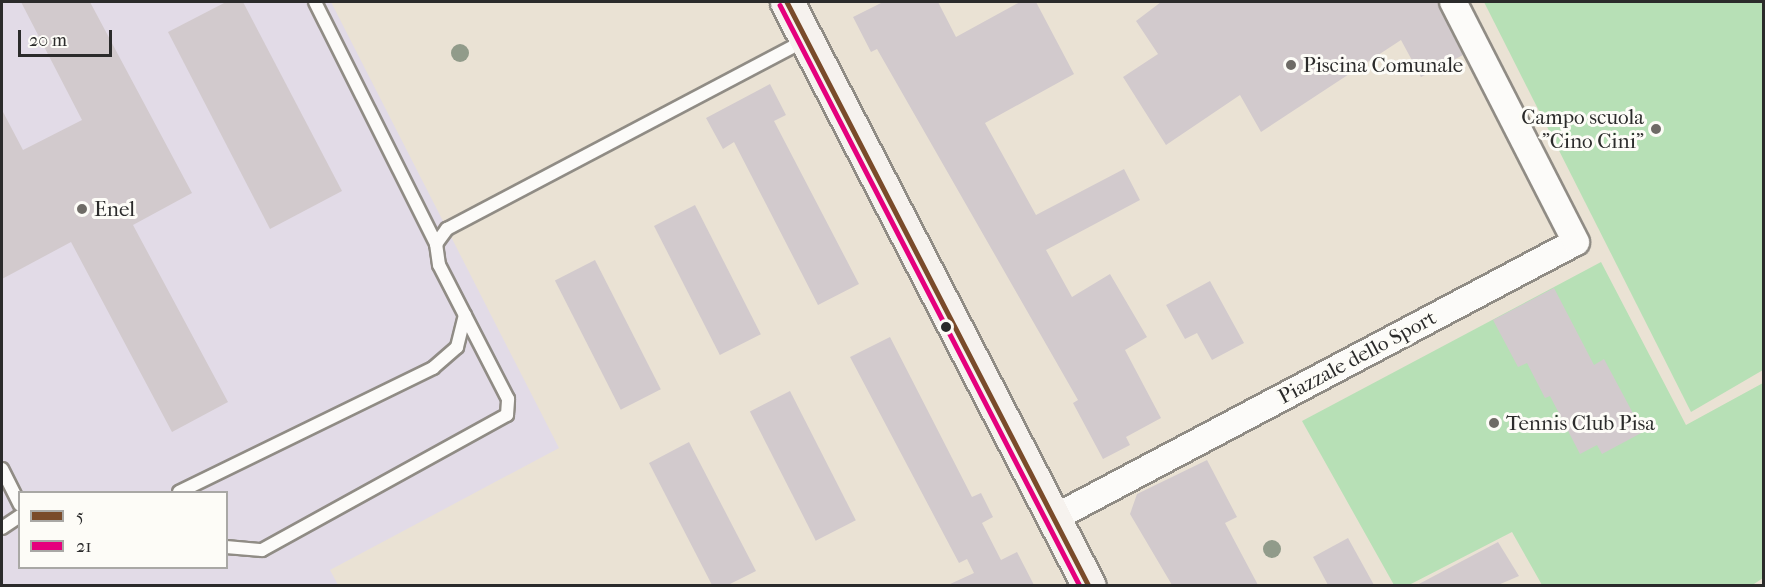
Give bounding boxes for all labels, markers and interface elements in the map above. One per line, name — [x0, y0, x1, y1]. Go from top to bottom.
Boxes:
scale bar — [21, 18, 116, 56]
text: 20 m — [29, 30, 67, 51]
place label: Piscina Comunale — [1303, 52, 1463, 78]
marker: Piscina Comunale — [1284, 58, 1298, 72]
place label: Campo scuola "Cino Cini" — [1521, 104, 1644, 154]
marker: Campo scuola "Cino Cini" — [1649, 122, 1663, 136]
place label: Enel — [94, 196, 135, 222]
marker: Enel — [75, 202, 89, 216]
street label: Piazzale dello Sport — [1274, 305, 1440, 409]
unlabelled marker — [940, 321, 952, 333]
place label: Tennis Club Pisa — [1506, 410, 1655, 436]
marker: Tennis Club Pisa — [1487, 416, 1501, 430]
legend — [18, 491, 228, 569]
text: 5 — [76, 506, 84, 527]
text: 21 — [76, 536, 92, 557]

